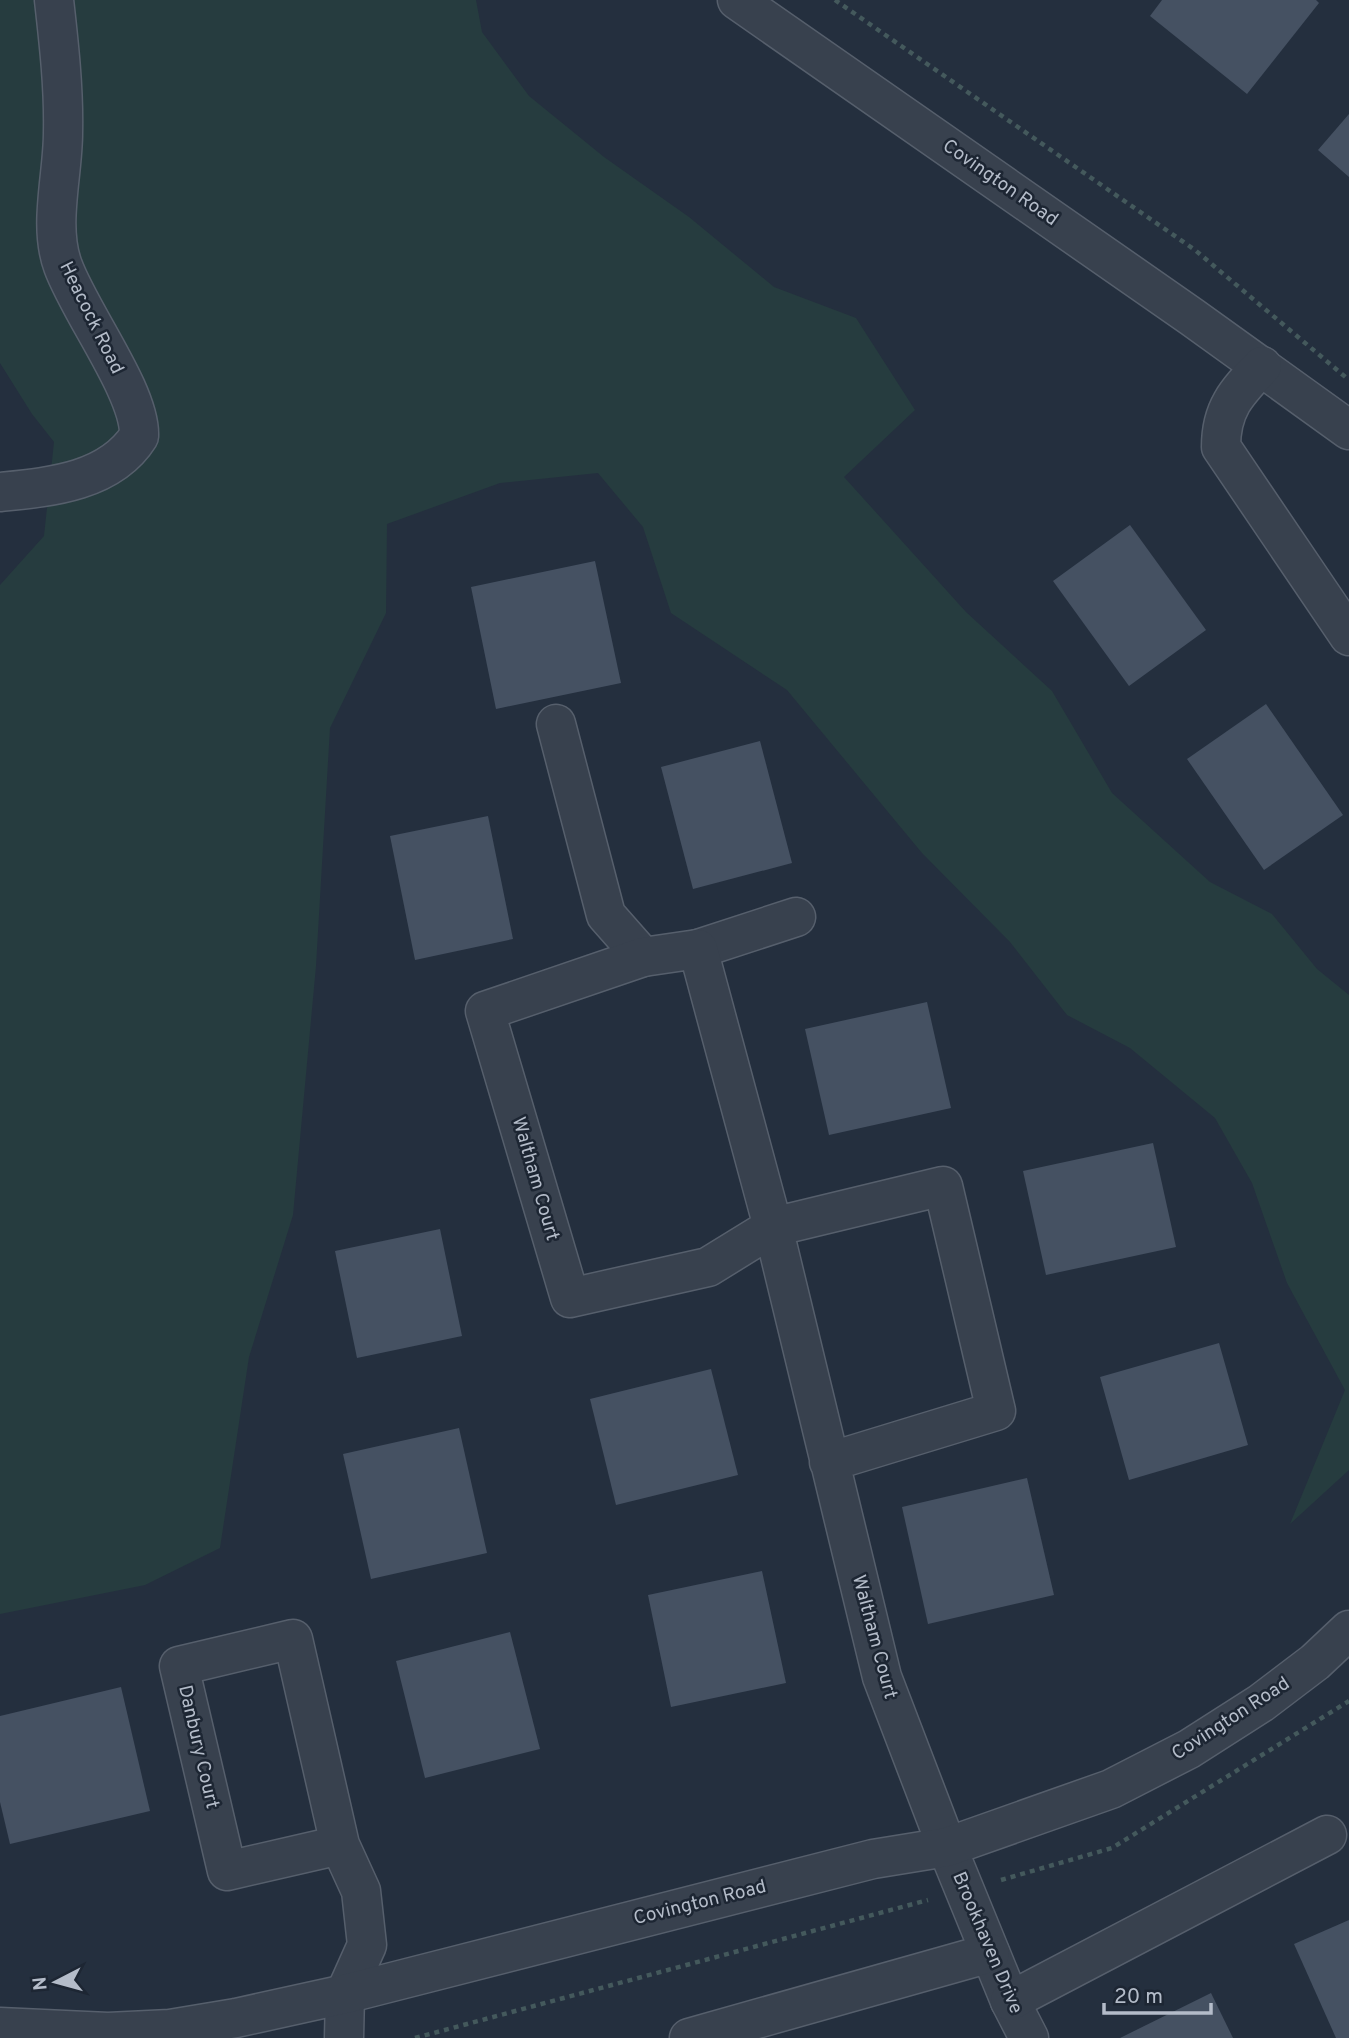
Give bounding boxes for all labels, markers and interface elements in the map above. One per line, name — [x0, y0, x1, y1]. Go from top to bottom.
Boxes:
street label: Covington Road — [938, 134, 1062, 232]
street label: Heacock Road — [53, 258, 129, 378]
street label: Waltham Court — [506, 1114, 564, 1244]
street label: Waltham Court — [846, 1572, 902, 1702]
street label: Covington Road — [1168, 1672, 1294, 1766]
street label: Danbury Court — [172, 1683, 224, 1811]
street label: Brookhaven Drive — [946, 1868, 1028, 2018]
street label: Covington Road — [631, 1875, 769, 1931]
north arrow — [21, 1947, 91, 2017]
scale bar — [1104, 1972, 1211, 2016]
text: N — [28, 1976, 54, 1992]
text: 20 m — [1114, 1984, 1163, 2011]

